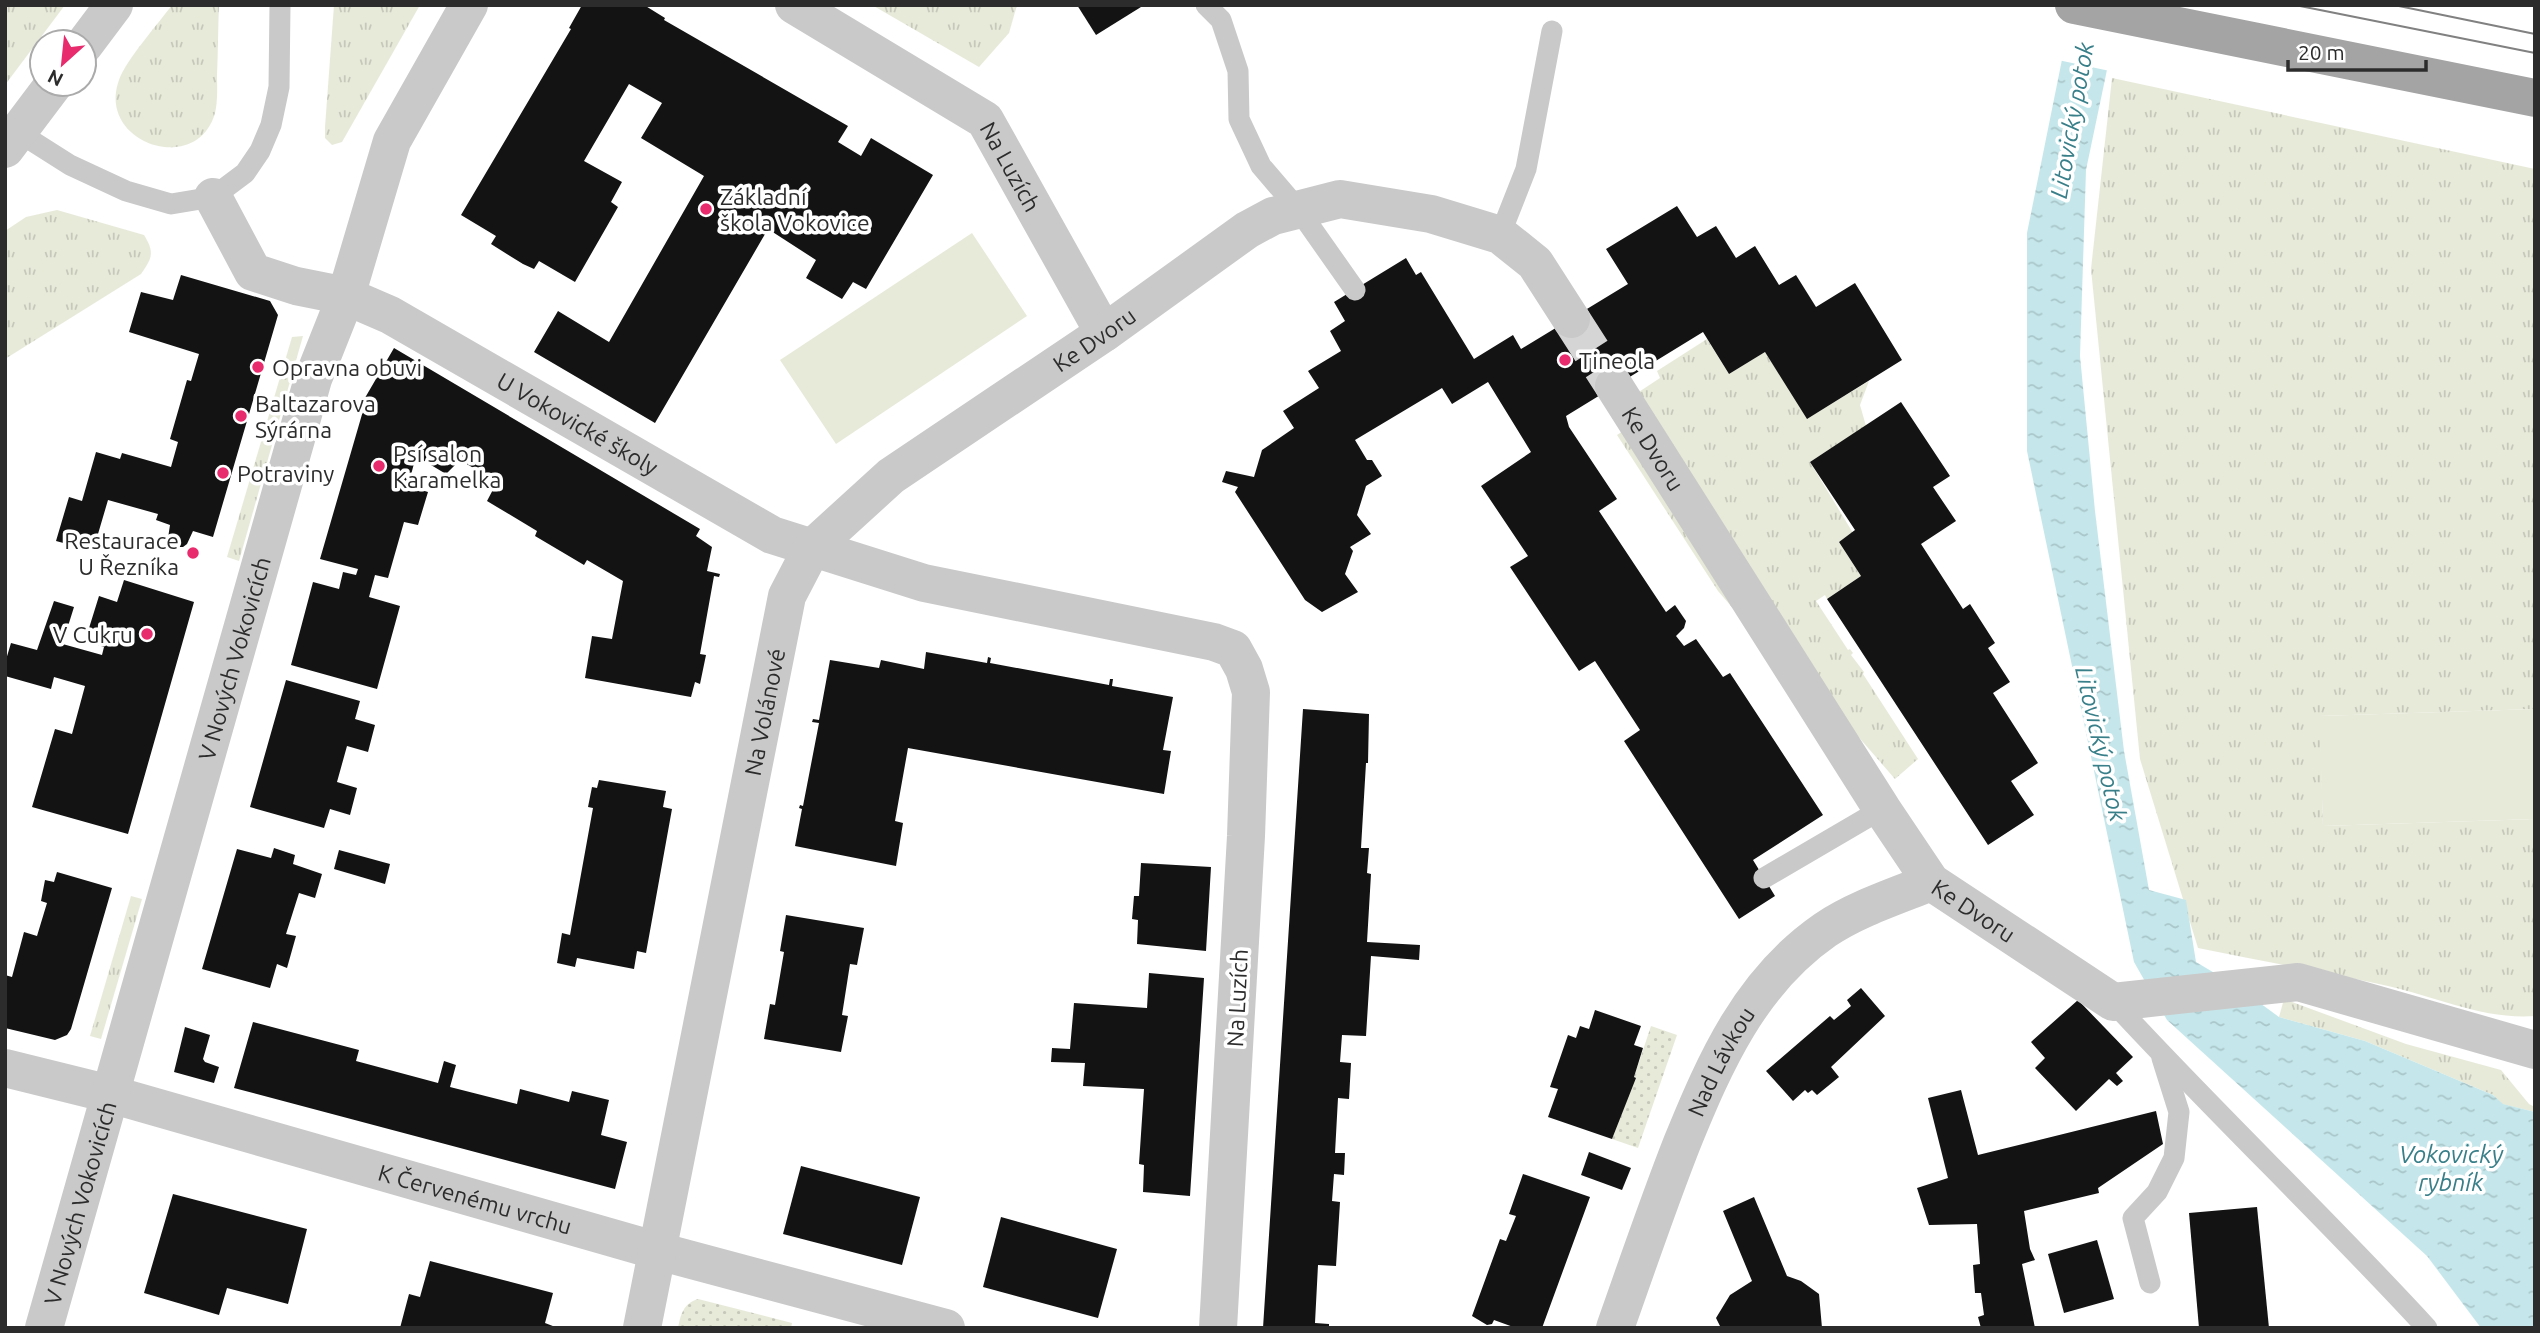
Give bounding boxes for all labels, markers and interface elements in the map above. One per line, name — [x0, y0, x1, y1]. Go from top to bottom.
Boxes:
north arrow — [28, 28, 98, 98]
scale bar — [2288, 28, 2426, 72]
water label: Litovický potok — [2045, 39, 2099, 200]
text: 20 m — [2298, 40, 2345, 64]
text: N — [44, 65, 67, 91]
street label: Na Luzích — [976, 117, 1046, 215]
place label: Základní škola Vokovice — [720, 184, 870, 235]
marker: Základní škola Vokovice — [698, 201, 714, 217]
street label: Ke Dvoru — [1048, 302, 1140, 376]
place label: Tineola — [1579, 348, 1655, 373]
marker: Tineola — [1557, 352, 1573, 368]
place label: Opravna obuvi — [272, 355, 422, 380]
marker: Opravna obuvi — [250, 359, 266, 375]
street label: U Vokovické školy — [493, 367, 663, 479]
place label: Baltazarova Sýrárna — [255, 391, 376, 442]
street label: Ke Dvoru — [1618, 402, 1689, 495]
marker: Baltazarova Sýrárna — [233, 408, 249, 424]
place label: Psí salon Karamelka — [393, 441, 501, 492]
marker: Psí salon Karamelka — [371, 458, 387, 474]
place label: Potraviny — [237, 461, 334, 486]
marker: Potraviny — [215, 465, 231, 481]
place label: Restaurace U Řezníka — [64, 528, 179, 579]
marker: Restaurace U Řezníka — [185, 545, 201, 561]
street label: V Nových Vokovicích — [193, 554, 275, 763]
place label: V Cukru — [53, 622, 133, 647]
marker: V Cukru — [139, 626, 155, 642]
street label: Na Volánové — [739, 646, 789, 778]
water label: Litovický potok — [2070, 664, 2132, 825]
street label: Ke Dvoru — [1928, 874, 2020, 947]
street label: Na Luzích — [1222, 948, 1252, 1048]
street label: Nad Lávkou — [1682, 1002, 1759, 1120]
street label: V Nových Vokovicích — [39, 1098, 120, 1308]
water label: Vokovický rybník — [2399, 1141, 2504, 1196]
street label: K Červenému vrchu — [375, 1159, 575, 1238]

